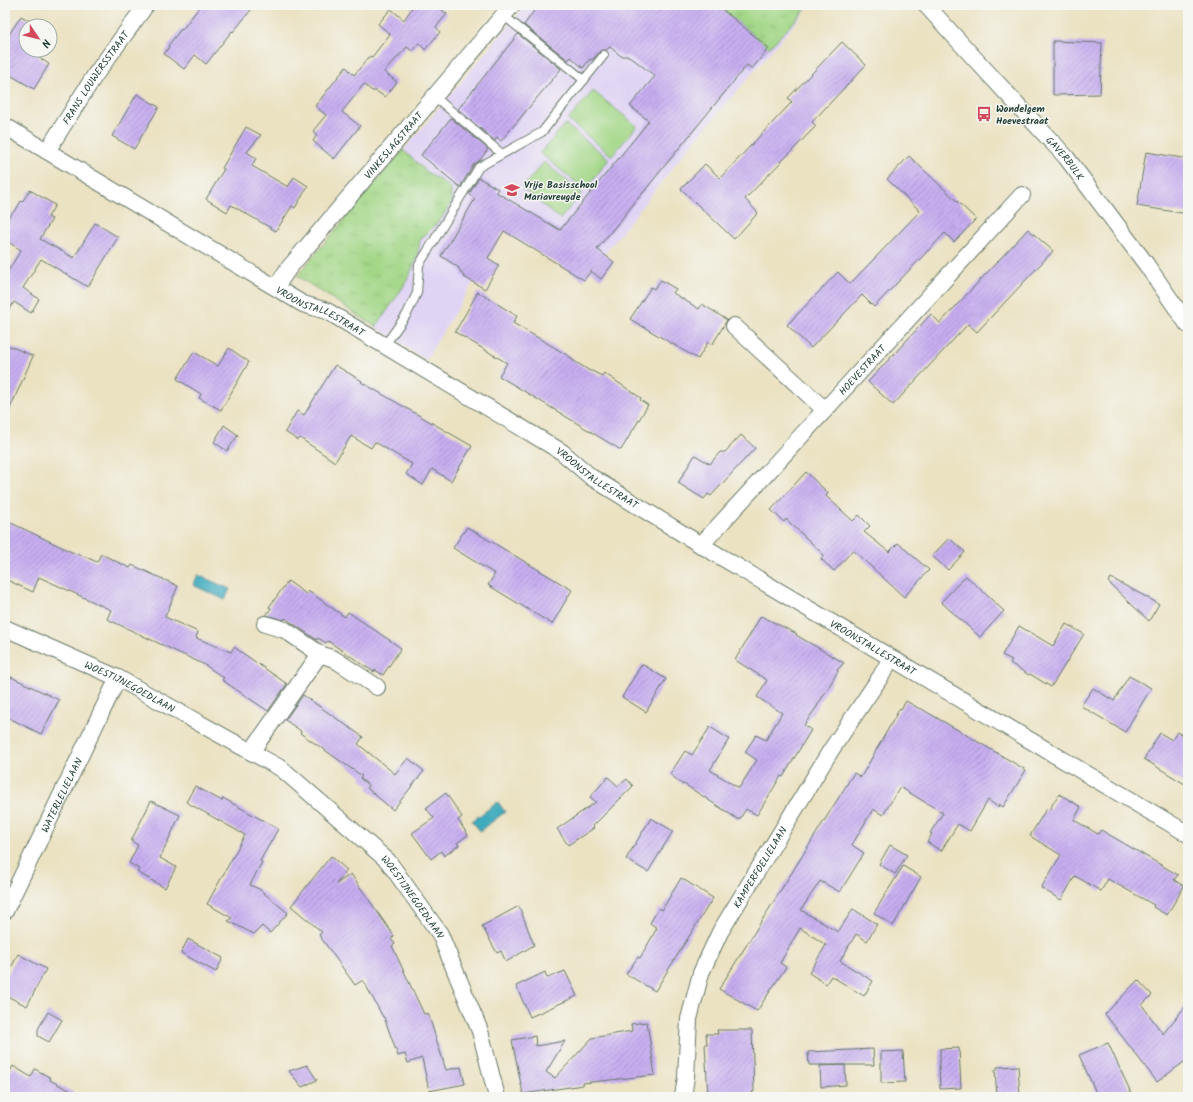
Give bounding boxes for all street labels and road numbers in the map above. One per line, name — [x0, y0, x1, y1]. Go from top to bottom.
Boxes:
street label: FRANS LOUWERSSTRAAT — [59, 27, 134, 128]
street label: VINKESLAGSTRAAT — [361, 107, 428, 183]
street label: GAVERBULK — [1042, 133, 1088, 184]
street label: VROONSTALLESTRAAT — [273, 283, 369, 342]
street label: HOEVESTRAAT — [835, 340, 891, 399]
street label: VROONSTALLESTRAAT — [553, 443, 642, 514]
street label: VROONSTALLESTRAAT — [827, 616, 920, 681]
street label: WOESTIJNEGOEDLAAN — [82, 657, 178, 717]
street label: WATERLELIELAAN — [37, 755, 87, 835]
street label: KAMPERFOELIELAAN — [729, 824, 792, 912]
street label: WOESTIJNEGOEDLAAN — [377, 851, 448, 941]

